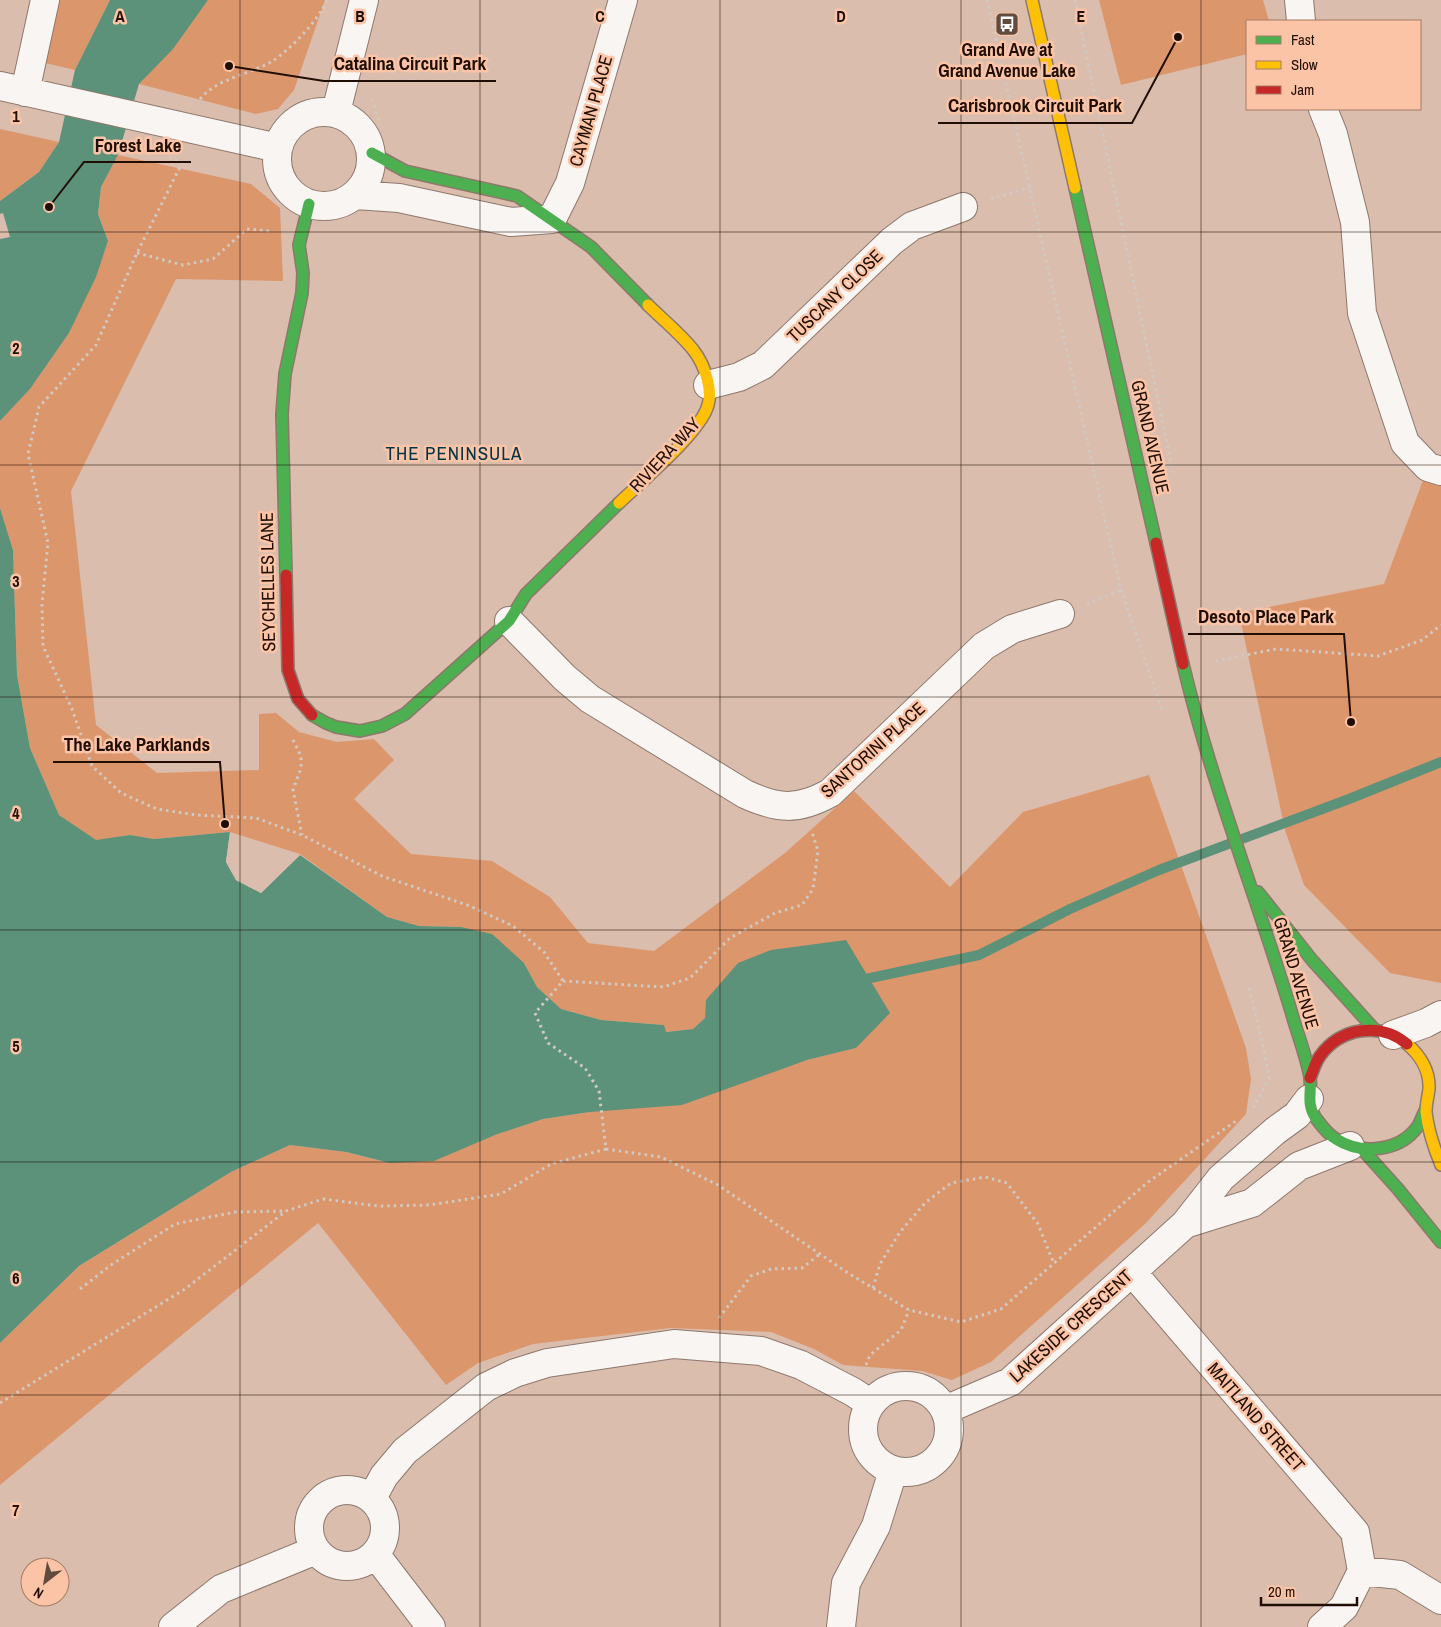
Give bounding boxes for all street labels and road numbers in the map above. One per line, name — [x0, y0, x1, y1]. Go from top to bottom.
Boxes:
street label: CAYMAN PLACE — [563, 52, 618, 169]
street label: TUSCANY CLOSE — [781, 243, 888, 348]
street label: GRAND AVENUE — [1125, 377, 1176, 496]
street label: RIVIERA WAY — [623, 412, 706, 498]
street label: SEYCHELLES LANE — [254, 512, 281, 652]
street label: SANTORINI PLACE — [815, 696, 930, 803]
street label: GRAND AVENUE — [1268, 914, 1325, 1032]
street label: LAKESIDE CRESCENT — [1004, 1264, 1138, 1388]
street label: MAITLAND STREET — [1202, 1357, 1311, 1477]

